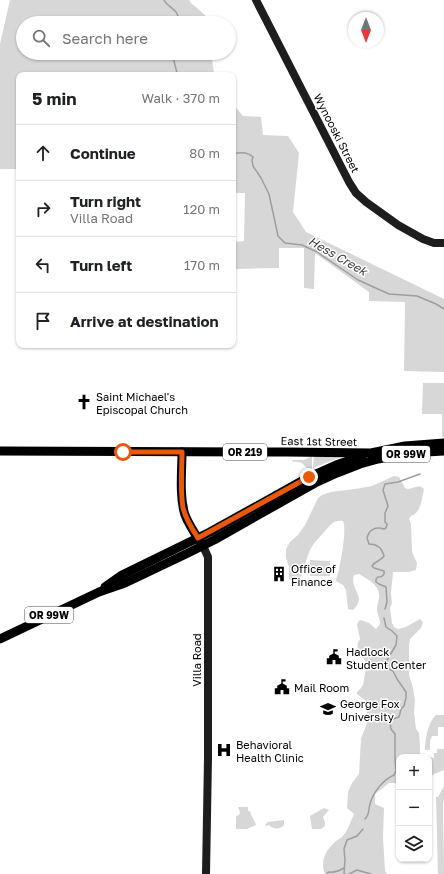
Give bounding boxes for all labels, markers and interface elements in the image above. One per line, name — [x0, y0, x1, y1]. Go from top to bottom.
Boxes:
north arrow — [348, 12, 384, 48]
search box — [16, 16, 236, 60]
icon: search — [30, 27, 52, 49]
text: Search here — [62, 29, 148, 47]
text: 5 min — [32, 88, 76, 109]
text: Walk · 370 m — [141, 90, 220, 106]
street label: Wynooski Street — [311, 91, 363, 175]
icon: ahead — [32, 142, 54, 164]
text: Continue — [70, 144, 136, 162]
text: 80 m — [189, 145, 220, 161]
text: Turn right — [70, 192, 141, 210]
icon: right — [32, 198, 54, 220]
text: 120 m — [183, 201, 220, 217]
text: Villa Road — [70, 210, 133, 226]
water label: Hess Creek — [306, 233, 371, 279]
icon: left — [32, 254, 54, 276]
text: Turn left — [70, 256, 132, 274]
text: 170 m — [184, 257, 220, 273]
icon: arrive — [32, 310, 54, 332]
text: Arrive at destination — [70, 312, 219, 330]
place label: Saint Michael's Episcopal Church — [96, 390, 188, 416]
church icon: Saint Michael's Episcopal Church — [75, 393, 93, 411]
street label: East 1st Street — [281, 434, 357, 448]
route start — [114, 443, 132, 461]
road number: OR 219 — [223, 444, 267, 460]
road number: OR 99W — [382, 446, 430, 462]
route end — [300, 468, 318, 486]
place label: Office of Finance — [291, 562, 336, 588]
building icon: Office of Finance — [270, 565, 288, 583]
road number: OR 99W — [25, 607, 73, 623]
street label: Villa Road — [190, 633, 203, 687]
place label: Hadlock Student Center — [346, 645, 427, 671]
public building icon: Hadlock Student Center — [325, 648, 343, 666]
public building icon: Mail Room — [273, 678, 291, 696]
place label: Mail Room — [294, 681, 349, 694]
place label: George Fox University — [340, 697, 400, 723]
school or university icon: George Fox University — [319, 700, 337, 718]
place label: Behavioral Health Clinic — [236, 738, 304, 764]
hospital icon: Behavioral Health Clinic — [215, 741, 233, 759]
map controls — [396, 754, 432, 862]
button: + — [396, 754, 432, 790]
button: − — [396, 790, 432, 826]
button: layers — [396, 826, 432, 862]

